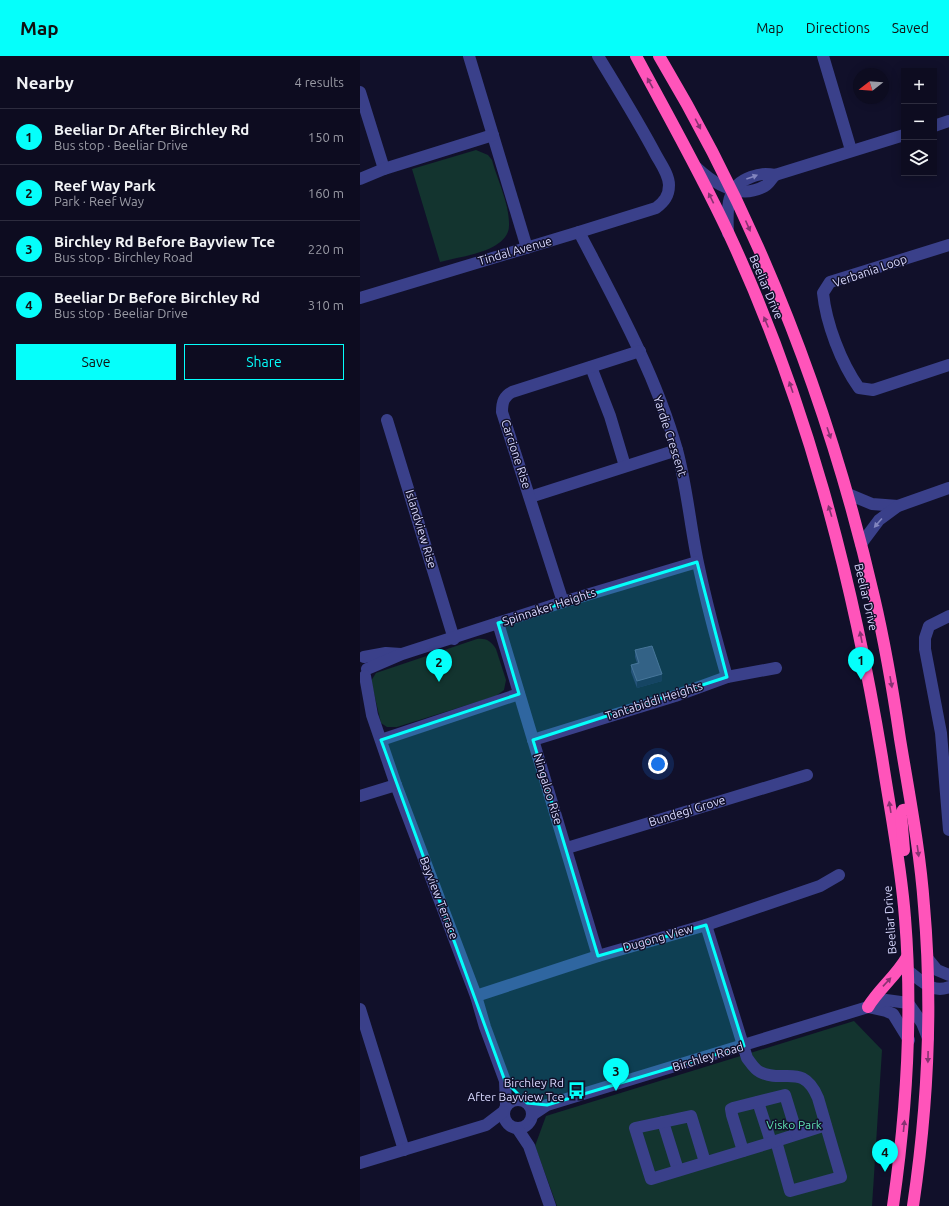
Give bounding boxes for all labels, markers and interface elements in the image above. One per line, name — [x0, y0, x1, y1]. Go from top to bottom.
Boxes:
text: Map — [20, 17, 59, 39]
text: Map — [756, 20, 784, 36]
text: Directions — [806, 20, 870, 36]
text: Saved — [892, 20, 929, 36]
north arrow — [853, 68, 889, 104]
map controls — [901, 68, 937, 176]
button: + — [901, 68, 937, 104]
text: Nearby — [16, 73, 74, 92]
text: 4 results — [294, 75, 344, 89]
one-way arrow — [647, 77, 654, 89]
button: − — [901, 104, 937, 140]
one-way arrow — [694, 118, 701, 130]
text: Beeliar Dr After Birchley Rd — [54, 121, 249, 138]
text: 1 — [25, 130, 33, 144]
text: 150 m — [308, 130, 344, 144]
text: Bus stop · Beeliar Drive — [54, 138, 188, 152]
button: layers — [901, 140, 937, 176]
one-way arrow — [746, 173, 758, 179]
text: Reef Way Park — [54, 177, 156, 194]
text: 2 — [25, 186, 33, 200]
text: 160 m — [308, 186, 344, 200]
one-way arrow — [708, 192, 714, 203]
text: Park · Reef Way — [54, 194, 144, 208]
one-way arrow — [745, 220, 751, 231]
text: Birchley Rd Before Bayview Tce — [54, 233, 275, 250]
street label: Tindal Avenue — [476, 234, 553, 267]
text: 3 — [25, 242, 33, 256]
text: 220 m — [308, 242, 344, 256]
text: Bus stop · Birchley Road — [54, 250, 193, 264]
street label: Verbania Loop — [831, 252, 909, 289]
street label: Beeliar Drive — [747, 253, 786, 321]
text: Beeliar Dr Before Birchley Rd — [54, 289, 260, 306]
text: 4 — [25, 298, 33, 312]
text: 310 m — [308, 298, 344, 312]
text: Bus stop · Beeliar Drive — [54, 306, 188, 320]
one-way arrow — [762, 316, 768, 328]
button: Save — [16, 344, 176, 380]
button: Share — [184, 344, 344, 380]
one-way arrow — [788, 381, 794, 393]
street label: Yardie Crescent — [651, 394, 690, 478]
street label: Carcione Rise — [499, 418, 534, 490]
one-way arrow — [827, 427, 833, 439]
street label: Islandview Rise — [403, 488, 440, 570]
one-way arrow — [827, 504, 833, 516]
one-way arrow — [873, 518, 882, 528]
street label: Beeliar Drive — [852, 562, 881, 632]
street label: Spinnaker Heights — [500, 585, 597, 628]
one-way arrow — [857, 631, 863, 643]
pin: 1 — [848, 647, 874, 680]
pin: 2 — [426, 649, 452, 682]
one-way arrow — [888, 676, 894, 688]
street label: Tantabiddi Heights — [604, 679, 704, 722]
street label: Ningaloo Rise — [532, 752, 565, 826]
your location — [648, 754, 668, 774]
street label: Bundegi Grove — [647, 793, 727, 828]
one-way arrow — [886, 801, 892, 813]
one-way arrow — [915, 845, 921, 857]
street label: Bayview Terrace — [418, 855, 461, 941]
street label: Beeliar Drive — [881, 885, 898, 955]
street label: Dugong View — [621, 921, 695, 954]
one-way arrow — [883, 977, 892, 987]
street label: Birchley Road — [671, 1040, 745, 1073]
one-way arrow — [925, 1051, 931, 1064]
pin: 3 — [603, 1058, 629, 1091]
place label: Birchley Rd After Bayview Tce — [468, 1076, 564, 1103]
bus stop icon: Birchley Rd After Bayview Tce — [567, 1080, 587, 1100]
park label: Visko Park — [766, 1118, 822, 1131]
one-way arrow — [901, 1120, 907, 1132]
pin: 4 — [872, 1139, 898, 1172]

